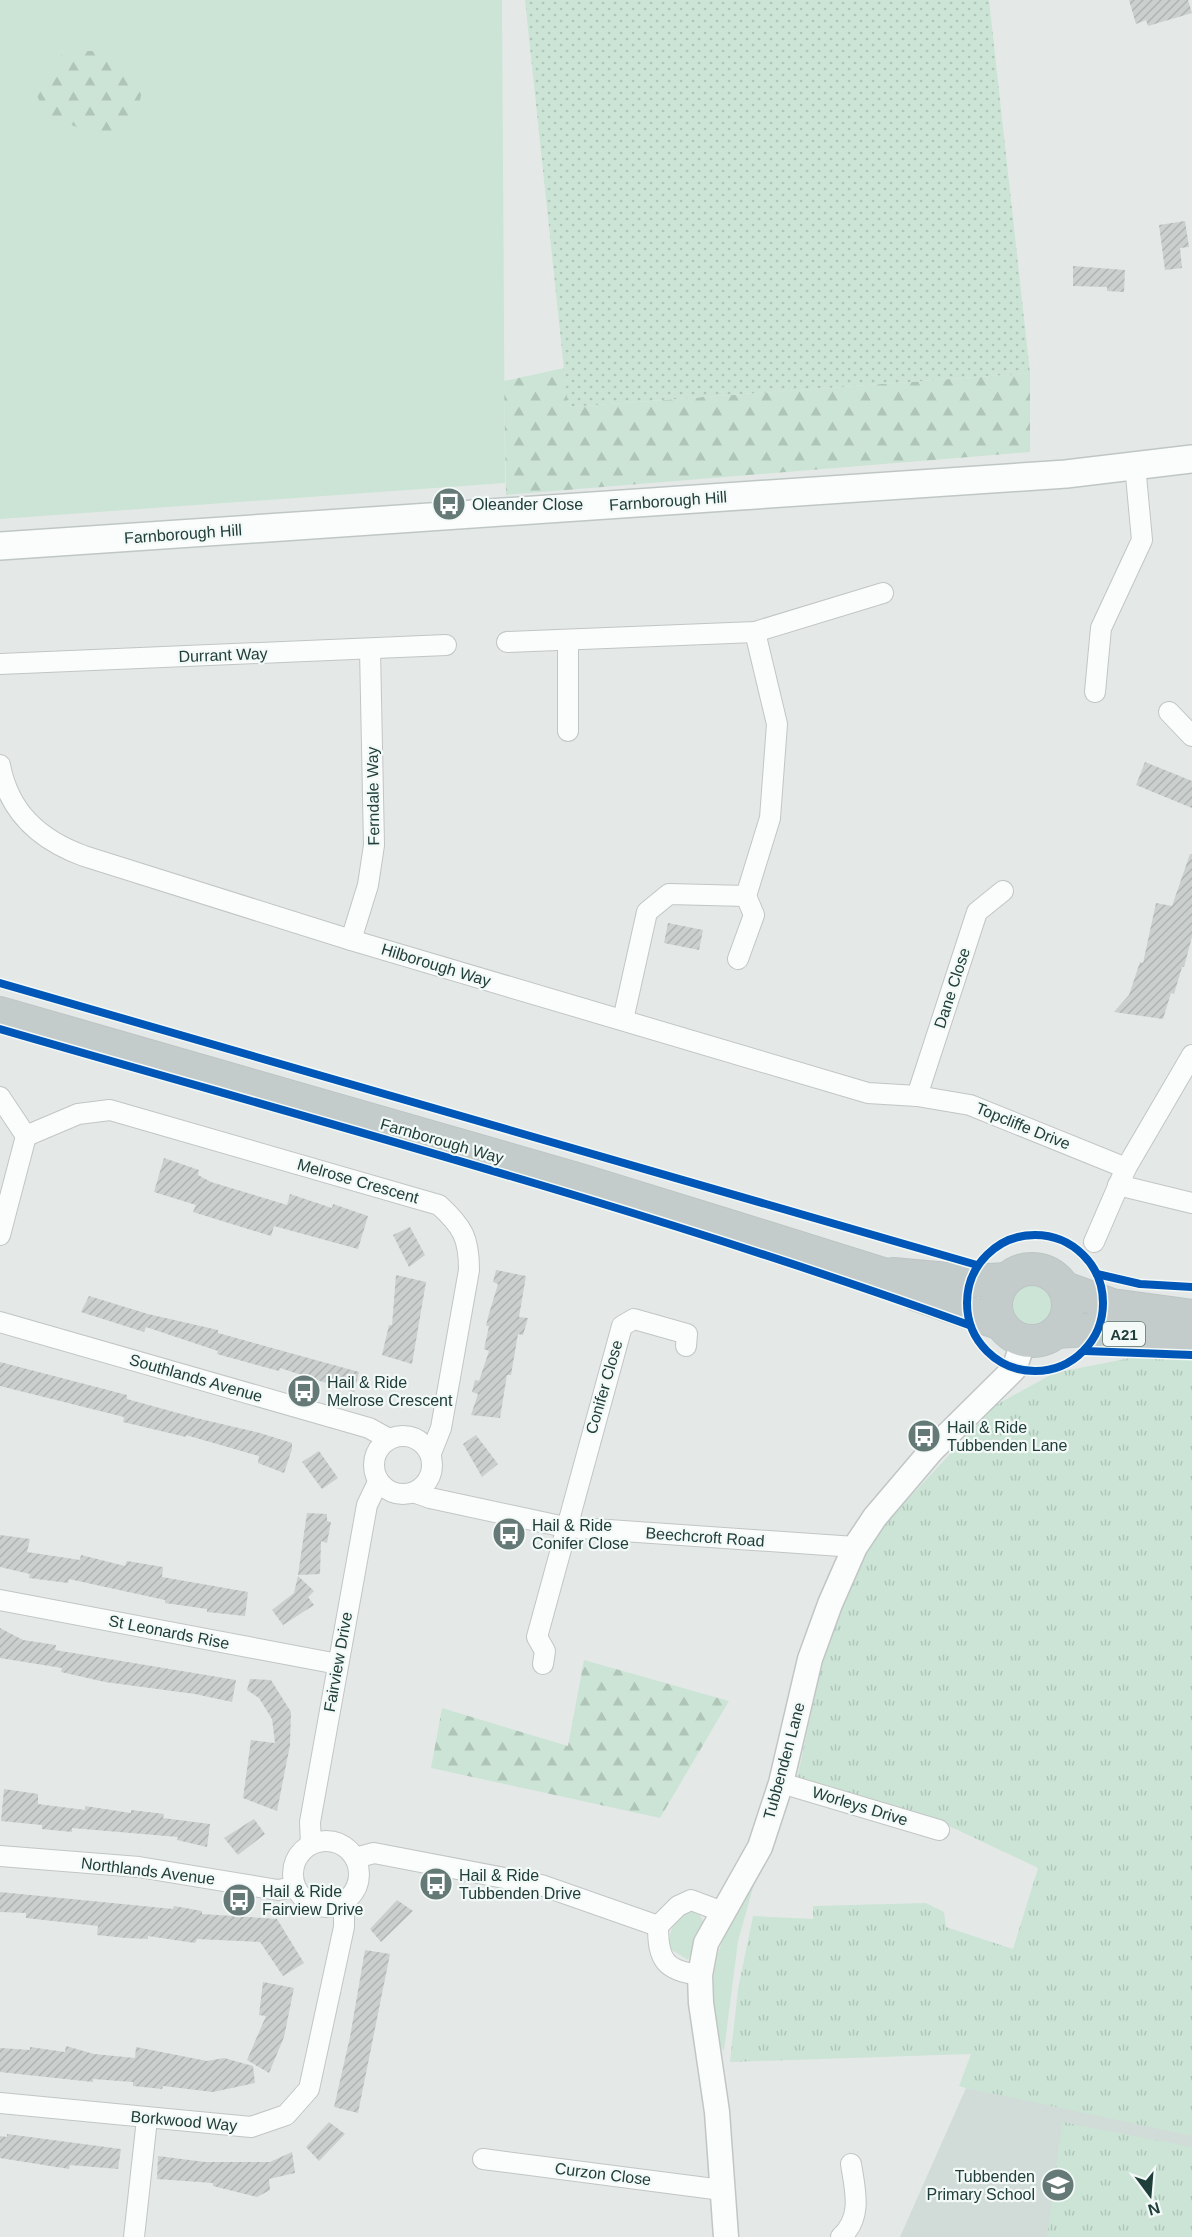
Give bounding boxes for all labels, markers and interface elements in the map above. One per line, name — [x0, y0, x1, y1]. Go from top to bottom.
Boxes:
bus stop icon: Oleander Close — [431, 486, 467, 522]
street label: Farnborough Hill — [608, 488, 728, 514]
place label: Oleander Close — [472, 496, 583, 513]
street label: Farnborough Hill — [123, 521, 243, 547]
street label: Durrant Way — [178, 645, 268, 665]
street label: Ferndale Way — [364, 746, 382, 846]
street label: Hilborough Way — [379, 940, 493, 990]
street label: Dane Close — [931, 946, 973, 1030]
street label: Topcliffe Drive — [973, 1099, 1073, 1153]
street label: Farnborough Way — [378, 1115, 506, 1167]
street label: Melrose Crescent — [295, 1156, 421, 1207]
road number: A21 — [1103, 1322, 1145, 1346]
street label: Conifer Close — [582, 1338, 626, 1436]
street label: Southlands Avenue — [128, 1351, 265, 1405]
bus stop icon: Hail & Ride Melrose Crescent — [286, 1373, 322, 1409]
place label: Hail & Ride Melrose Crescent — [327, 1374, 453, 1409]
bus stop icon: Hail & Ride Tubbenden Lane — [906, 1418, 942, 1454]
place label: Hail & Ride Tubbenden Lane — [947, 1419, 1068, 1454]
bus stop icon: Hail & Ride Conifer Close — [491, 1516, 527, 1552]
place label: Hail & Ride Conifer Close — [532, 1517, 629, 1552]
street label: Beechcroft Road — [645, 1524, 765, 1550]
street label: Fairview Drive — [321, 1611, 355, 1713]
street label: St Leonards Rise — [107, 1612, 231, 1652]
street label: Tubbenden Lane — [760, 1701, 808, 1821]
street label: Worleys Drive — [810, 1783, 910, 1829]
street label: Northlands Avenue — [80, 1854, 216, 1888]
bus stop icon: Hail & Ride Tubbenden Drive — [418, 1866, 454, 1902]
place label: Hail & Ride Tubbenden Drive — [459, 1867, 581, 1902]
bus stop icon: Hail & Ride Fairview Drive — [221, 1882, 257, 1918]
place label: Hail & Ride Fairview Drive — [262, 1883, 363, 1918]
street label: Borkwood Way — [130, 2108, 238, 2134]
street label: Curzon Close — [554, 2160, 652, 2188]
north arrow — [1120, 2165, 1180, 2225]
school or university icon: Tubbenden Primary School — [1040, 2167, 1076, 2203]
place label: Tubbenden Primary School — [927, 2168, 1035, 2203]
text: N — [1146, 2199, 1162, 2219]

